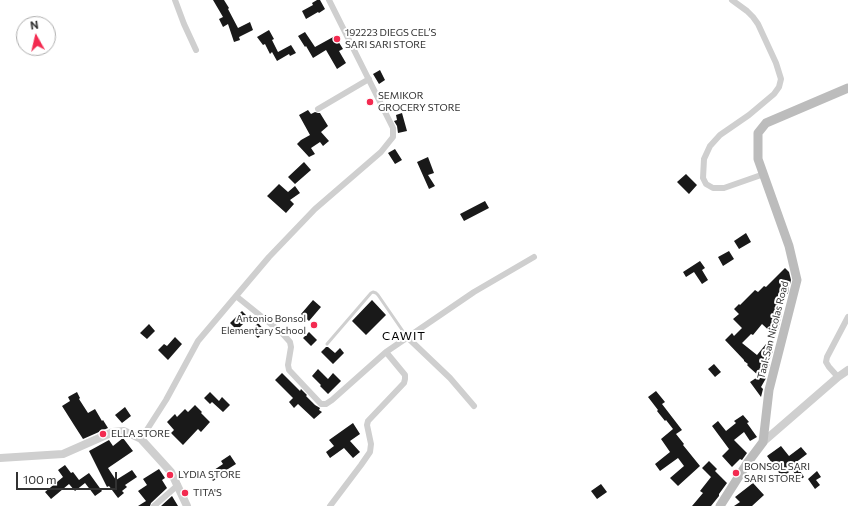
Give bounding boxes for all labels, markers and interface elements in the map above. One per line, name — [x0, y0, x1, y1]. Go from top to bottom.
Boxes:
north arrow — [16, 16, 56, 56]
text: N — [29, 18, 39, 32]
place label: 192223 DIEGS CEL’S SARI SARI STORE — [345, 27, 436, 50]
marker: 192223 DIEGS CEL’S SARI SARI STORE — [332, 34, 342, 44]
place label: SEMIKOR GROCERY STORE — [378, 90, 460, 114]
marker: SEMIKOR GROCERY STORE — [365, 97, 375, 107]
street label: Taal-San Nicolas Road — [755, 280, 791, 380]
place label: Antonio Bonsol Elementary School — [221, 313, 306, 336]
marker: Antonio Bonsol Elementary School — [309, 320, 319, 330]
district label: CAWIT — [382, 329, 426, 343]
place label: ELLA STORE — [111, 428, 170, 440]
marker: ELLA STORE — [98, 429, 108, 439]
place label: BONSOL SARI SARI STORE — [744, 461, 810, 484]
scale bar — [18, 464, 119, 490]
marker: BONSOL SARI SARI STORE — [731, 468, 741, 478]
place label: LYDIA STORE — [178, 469, 241, 481]
marker: LYDIA STORE — [165, 470, 175, 480]
text: 100 m — [23, 472, 57, 486]
place label: TITA'S — [193, 487, 222, 499]
marker: TITA'S — [180, 488, 190, 498]

